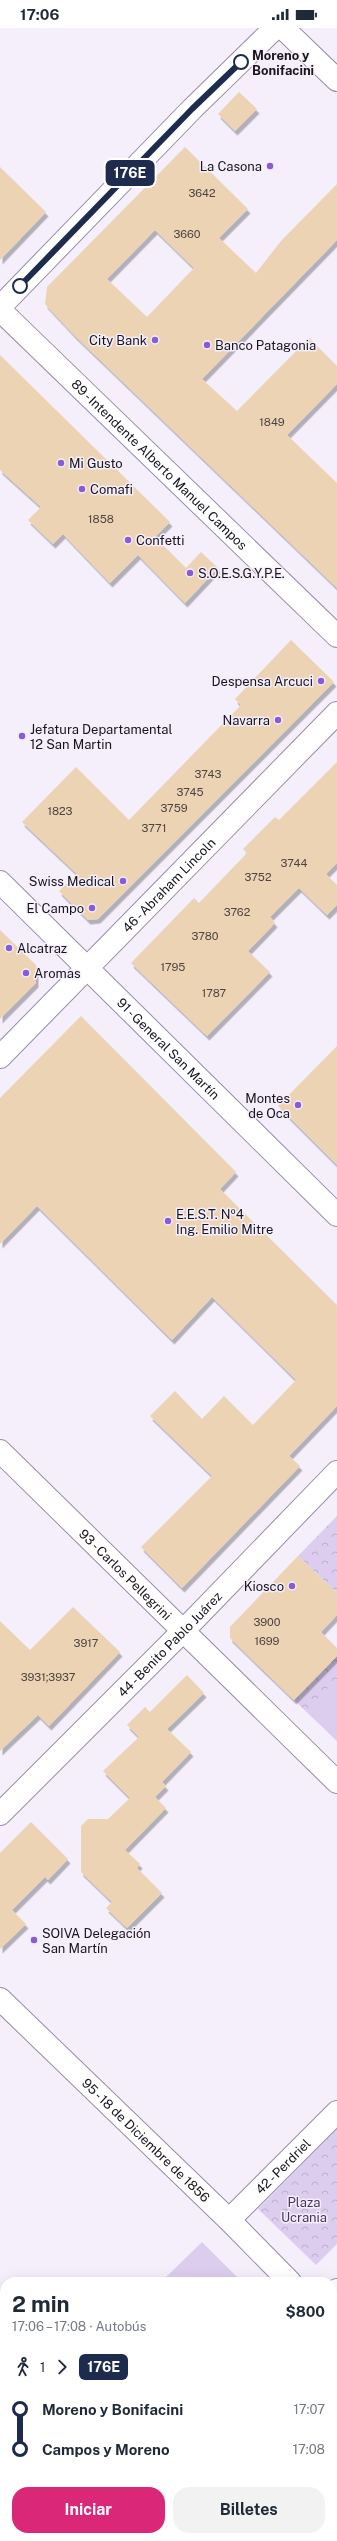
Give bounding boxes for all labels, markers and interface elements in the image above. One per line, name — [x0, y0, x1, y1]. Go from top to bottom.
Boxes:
text: 17:06 — [20, 6, 59, 23]
place label: Moreno y Bonifacini — [252, 48, 314, 78]
marker: Moreno y Bonifacini — [233, 54, 249, 70]
place label: La Casona — [200, 159, 262, 174]
line badge: 176E — [102, 160, 158, 186]
marker: La Casona — [265, 161, 275, 171]
text: 176E — [114, 165, 146, 181]
house number: 3642 — [188, 187, 216, 199]
house number: 3660 — [173, 228, 201, 240]
unlabelled marker — [12, 278, 28, 294]
place label: City Bank — [89, 333, 147, 348]
marker: City Bank — [150, 335, 160, 345]
place label: Banco Patagonia — [215, 338, 316, 353]
marker: Banco Patagonia — [202, 340, 212, 350]
street label: 89 - Intendente Alberto Manuel Campos — [69, 376, 250, 553]
house number: 1849 — [259, 416, 285, 428]
place label: Mi Gusto — [69, 456, 123, 471]
marker: Mi Gusto — [56, 458, 66, 468]
place label: Comafi — [90, 482, 133, 497]
marker: Comafi — [77, 484, 87, 494]
house number: 1858 — [88, 513, 114, 525]
place label: Confetti — [136, 533, 184, 548]
marker: Confetti — [123, 535, 133, 545]
place label: S.O.E.S.G.Y.P.E. — [198, 566, 285, 581]
marker: S.O.E.S.G.Y.P.E. — [185, 568, 195, 578]
place label: Despensa Arcuci — [212, 674, 313, 689]
marker: Despensa Arcuci — [316, 676, 326, 686]
place label: Navarra — [223, 713, 270, 728]
marker: Navarra — [273, 715, 283, 725]
place label: Jefatura Departamental 12 San Martin — [30, 722, 172, 752]
marker: Jefatura Departamental 12 San Martin — [17, 731, 27, 741]
house number: 3743 — [195, 768, 222, 780]
house number: 3745 — [177, 786, 203, 798]
house number: 3759 — [160, 802, 188, 814]
house number: 1823 — [47, 805, 73, 817]
house number: 3771 — [142, 822, 166, 834]
street label: 46 - Abraham Lincoln — [119, 835, 218, 935]
house number: 3744 — [281, 857, 308, 869]
house number: 3752 — [245, 871, 272, 883]
place label: Swiss Medical — [29, 874, 115, 889]
marker: Swiss Medical — [118, 876, 128, 886]
place label: El Campo — [27, 901, 84, 916]
marker: El Campo — [87, 903, 97, 913]
house number: 3762 — [224, 906, 251, 918]
house number: 3780 — [192, 930, 219, 942]
place label: Alcatraz — [17, 941, 67, 956]
marker: Alcatraz — [4, 943, 14, 953]
house number: 1795 — [161, 961, 185, 973]
place label: Aromas — [34, 966, 80, 981]
marker: Aromas — [21, 968, 31, 978]
house number: 1787 — [202, 987, 227, 999]
street label: 91 - General San Martín — [114, 995, 223, 1102]
place label: Montes de Oca — [245, 1091, 290, 1121]
marker: Montes de Oca — [293, 1100, 303, 1110]
place label: E.E.S.T. Nº4 Ing. Emilio Mitre — [176, 1207, 273, 1237]
marker: E.E.S.T. Nº4 Ing. Emilio Mitre — [163, 1216, 173, 1226]
street label: 93 - Carlos Pellegrini — [76, 1526, 175, 1623]
place label: Kiosco — [244, 1579, 284, 1594]
marker: Kiosco — [287, 1581, 297, 1591]
street label: 44 - Benito Pablo Juárez — [114, 1588, 225, 1700]
house number: 3900 — [253, 1616, 281, 1628]
house number: 1699 — [255, 1635, 280, 1647]
house number: 3917 — [74, 1637, 99, 1649]
house number: 3931;3937 — [21, 1671, 76, 1683]
place label: SOIVA Delegación San Martín — [42, 1926, 151, 1956]
marker: SOIVA Delegación San Martín — [29, 1935, 39, 1945]
street label: 95 - 18 de Diciembre de 1856 — [79, 2075, 213, 2205]
street label: 42 - Perdriel — [252, 2136, 313, 2197]
park label: Plaza Ucrania — [281, 2195, 327, 2225]
text: 2 min — [12, 2291, 70, 2317]
text: $800 — [285, 2303, 325, 2320]
text: 17:06 – 17:08 · Autobús — [12, 2319, 146, 2334]
icon: walk — [12, 2356, 34, 2378]
icon: forward — [51, 2356, 73, 2378]
text: 176E — [87, 2359, 120, 2375]
text: 1 — [40, 2360, 45, 2375]
text: Moreno y Bonifacini — [42, 2401, 183, 2418]
text: 17:07 — [293, 2402, 325, 2417]
text: Campos y Moreno — [42, 2441, 170, 2458]
text: 17:08 — [293, 2442, 325, 2457]
button: Iniciar — [12, 2487, 165, 2533]
button: Billetes — [173, 2487, 325, 2533]

